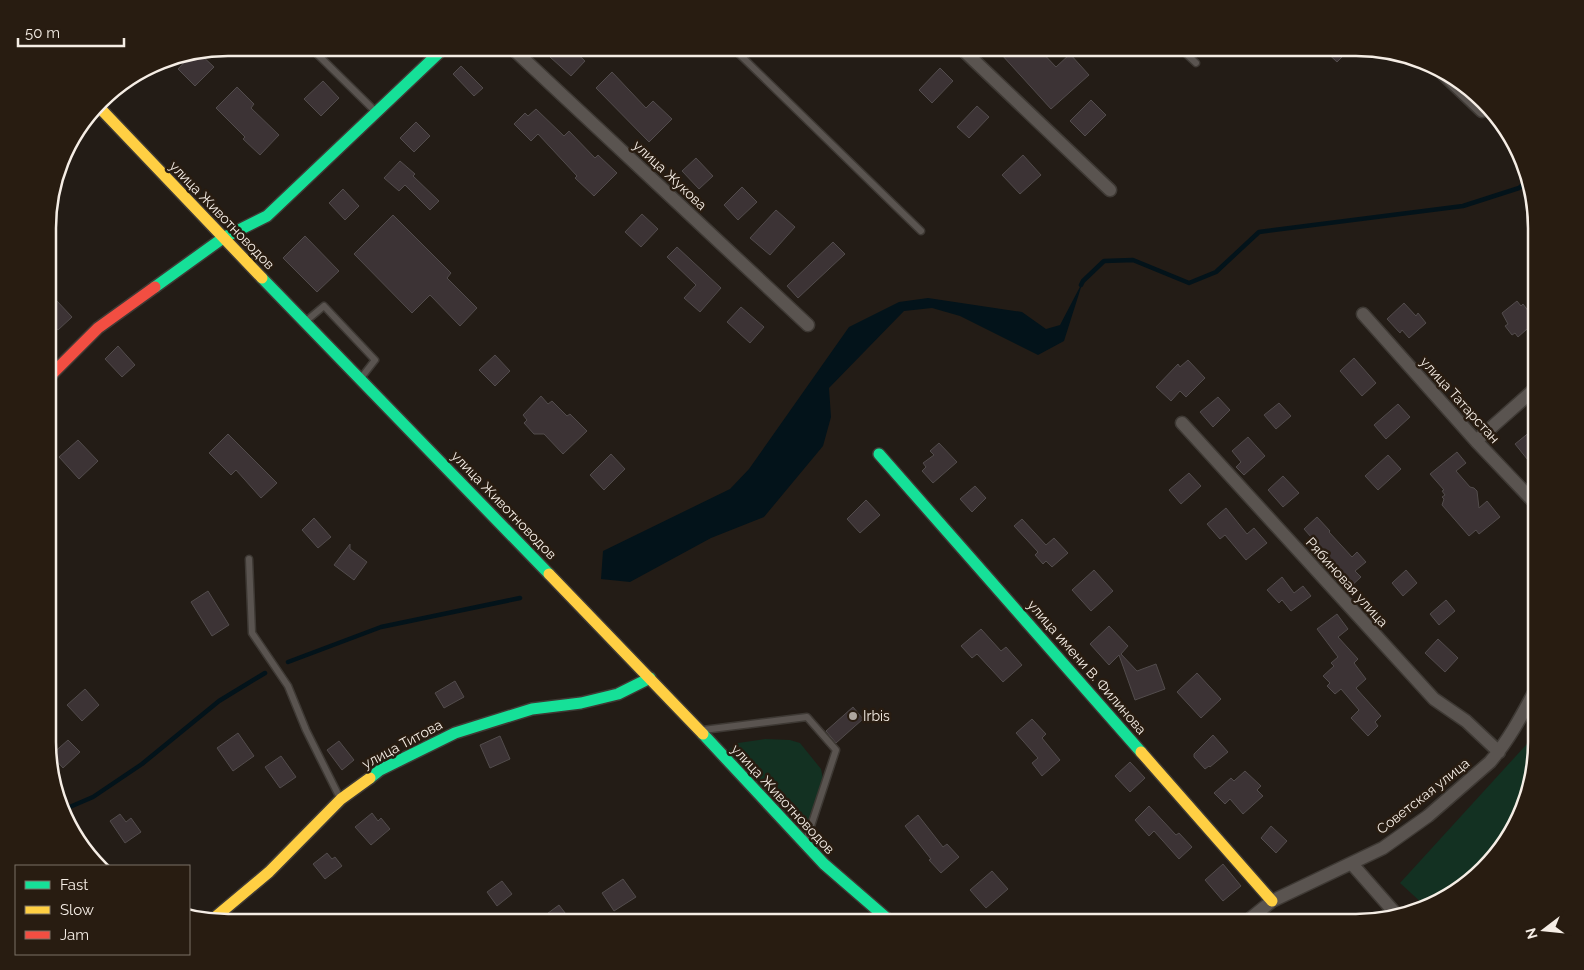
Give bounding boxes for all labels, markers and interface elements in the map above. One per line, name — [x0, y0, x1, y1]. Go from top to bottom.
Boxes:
scale bar — [18, 15, 124, 47]
text: 50 m — [25, 24, 60, 42]
street label: улица Жукова — [630, 137, 710, 213]
street label: улица Животноводов — [166, 158, 278, 272]
street label: улица Татарстан — [1417, 354, 1503, 446]
street label: улица Животноводов — [448, 448, 560, 562]
street label: Рябиновая улица — [1303, 534, 1391, 630]
street label: улица имени В. Филинова — [1024, 597, 1150, 737]
place label: Irbis — [863, 708, 890, 724]
marker: Irbis — [847, 710, 859, 722]
street label: улица Титова — [359, 716, 445, 772]
street label: улица Животноводов — [728, 741, 838, 857]
street label: Советская улица — [1374, 755, 1472, 837]
legend — [15, 865, 190, 955]
text: Fast — [60, 876, 88, 894]
text: Slow — [60, 901, 94, 919]
north arrow — [1519, 905, 1569, 955]
text: Jam — [60, 926, 89, 944]
text: N — [1522, 926, 1541, 941]

